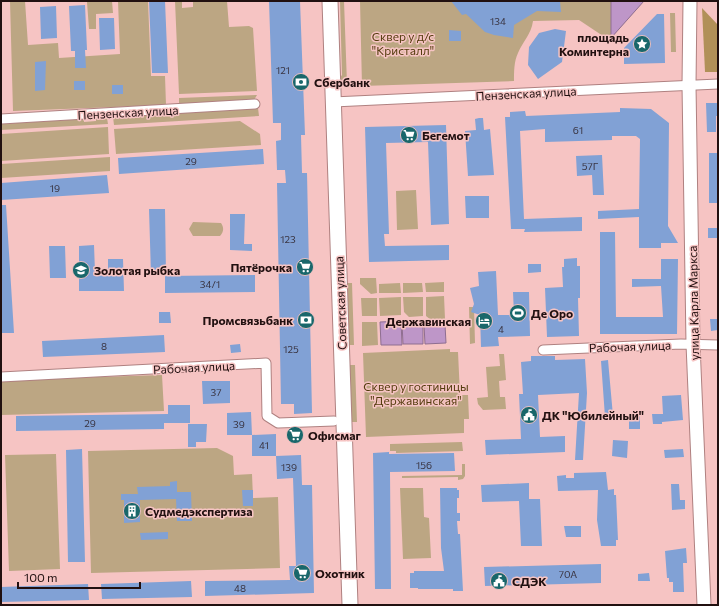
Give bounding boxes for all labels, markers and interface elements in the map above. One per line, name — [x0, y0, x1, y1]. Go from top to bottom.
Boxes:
house number: 134 — [490, 15, 506, 27]
park label: Сквер у д/с "Кристалл" — [372, 29, 434, 57]
place label: площадь Коминтерна — [559, 30, 630, 58]
place icon: площадь Коминтерна — [632, 34, 652, 54]
house number: 121 — [276, 64, 290, 76]
bank icon: Сбербанк — [291, 72, 311, 92]
place label: Сбербанк — [314, 75, 370, 89]
street label: Пензенская улица — [475, 83, 577, 103]
street label: Пензенская улица — [77, 102, 179, 122]
house number: 61 — [573, 124, 583, 136]
supermarket icon: Бегемот — [399, 125, 419, 145]
place label: Бегемот — [422, 128, 470, 142]
house number: 29 — [185, 155, 197, 167]
house number: 57Г — [582, 160, 599, 172]
house number: 19 — [50, 182, 60, 194]
house number: 123 — [280, 233, 296, 245]
street label: улица Карла Маркса — [685, 245, 701, 361]
street label: Советская улица — [331, 256, 349, 350]
supermarket icon: Пятёрочка — [295, 257, 315, 277]
school or university icon: Золотая рыбка — [71, 260, 91, 280]
place label: Пятёрочка — [230, 260, 292, 274]
place label: Золотая рыбка — [94, 263, 180, 277]
house number: 34/1 — [200, 278, 220, 290]
sports icon: Де Оро — [508, 303, 528, 323]
place label: Де Оро — [531, 306, 573, 320]
bank icon: Промсвязьбанк — [296, 310, 316, 330]
hotel icon: Державинская — [474, 311, 494, 331]
place label: Промсвязьбанк — [202, 313, 293, 327]
place label: Державинская — [386, 314, 471, 328]
house number: 4 — [498, 323, 504, 335]
street label: Рабочая улица — [589, 338, 671, 354]
house number: 8 — [101, 340, 107, 352]
house number: 125 — [283, 343, 299, 355]
street label: Рабочая улица — [153, 358, 235, 376]
park label: Сквер у гостиницы "Державинская" — [363, 379, 469, 407]
house number: 37 — [211, 386, 221, 398]
public building icon: ДК "Юбилейный" — [519, 405, 539, 425]
place label: ДК "Юбилейный" — [542, 408, 644, 422]
house number: 29 — [84, 417, 96, 429]
house number: 39 — [233, 418, 245, 430]
supermarket icon: Офисмаг — [285, 425, 305, 445]
place label: Офисмаг — [308, 428, 361, 442]
house number: 41 — [259, 439, 269, 451]
house number: 156 — [416, 459, 432, 471]
house number: 139 — [281, 461, 297, 473]
building icon: Судмедэкспертиза — [122, 501, 142, 521]
place label: Судмедэкспертиза — [145, 504, 252, 518]
supermarket icon: Охотник — [292, 563, 312, 583]
scale bar — [18, 564, 140, 590]
place label: Охотник — [315, 566, 365, 580]
house number: 70А — [559, 568, 577, 580]
text: 100 m — [24, 570, 58, 584]
public building icon: СДЭК — [489, 571, 509, 591]
place label: СДЭК — [512, 574, 547, 588]
house number: 48 — [234, 582, 246, 594]

